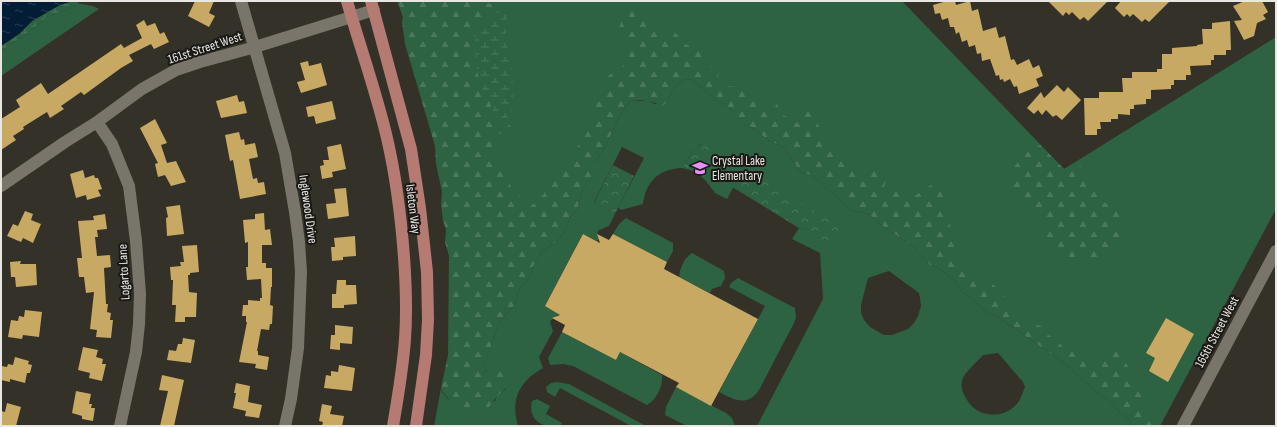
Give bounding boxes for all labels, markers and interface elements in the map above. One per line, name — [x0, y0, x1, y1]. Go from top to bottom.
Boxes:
street label: 161st Street West — [166, 28, 244, 68]
place label: Crystal Lake Elementary — [712, 153, 765, 184]
school or university icon: Crystal Lake Elementary — [691, 159, 709, 177]
street label: Inglewood Drive — [295, 174, 321, 244]
street label: Isleton Way — [402, 183, 424, 235]
street label: Logarto Lane — [115, 244, 133, 300]
street label: 165th Street West — [1191, 293, 1243, 370]

